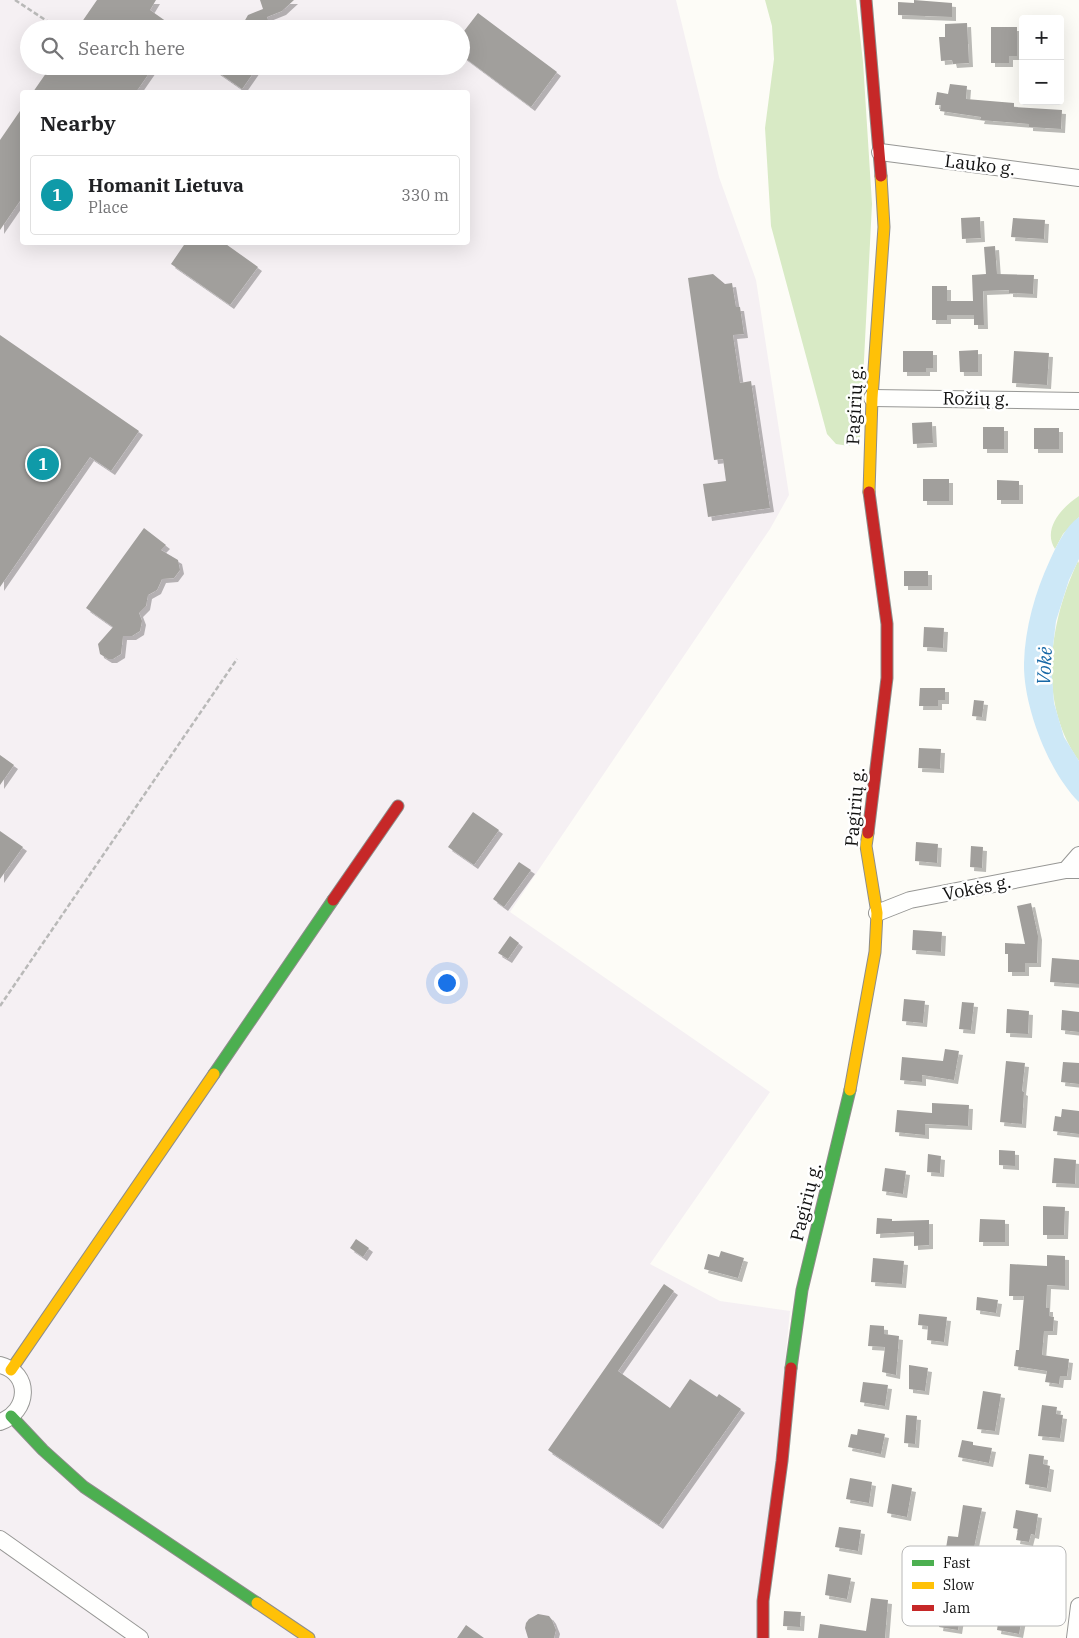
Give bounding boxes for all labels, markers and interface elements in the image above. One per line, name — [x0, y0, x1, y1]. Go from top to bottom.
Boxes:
map controls — [1019, 15, 1064, 105]
button: + — [1019, 15, 1064, 60]
search box — [20, 20, 470, 75]
icon: search — [38, 34, 66, 62]
text: Search here — [78, 36, 185, 60]
button: − — [1019, 60, 1064, 105]
text: Nearby — [40, 109, 116, 137]
street label: Lauko g. — [943, 149, 1017, 180]
text: Homanit Lietuva — [88, 173, 244, 197]
text: 1 — [52, 185, 62, 205]
text: 330 m — [401, 185, 449, 205]
text: Place — [88, 197, 128, 217]
street label: Pagirių g. — [841, 364, 868, 446]
street label: Rožių g. — [942, 386, 1010, 411]
pin: 1 — [27, 445, 59, 483]
water label: Vokė — [1031, 646, 1057, 686]
street label: Pagirių g. — [840, 766, 869, 848]
street label: Vokės g. — [941, 870, 1013, 905]
your location — [434, 970, 460, 996]
street label: Pagirių g. — [785, 1160, 826, 1243]
legend — [902, 1546, 1066, 1626]
text: Fast — [943, 1554, 971, 1572]
text: Slow — [943, 1576, 974, 1594]
text: Jam — [943, 1599, 970, 1617]

